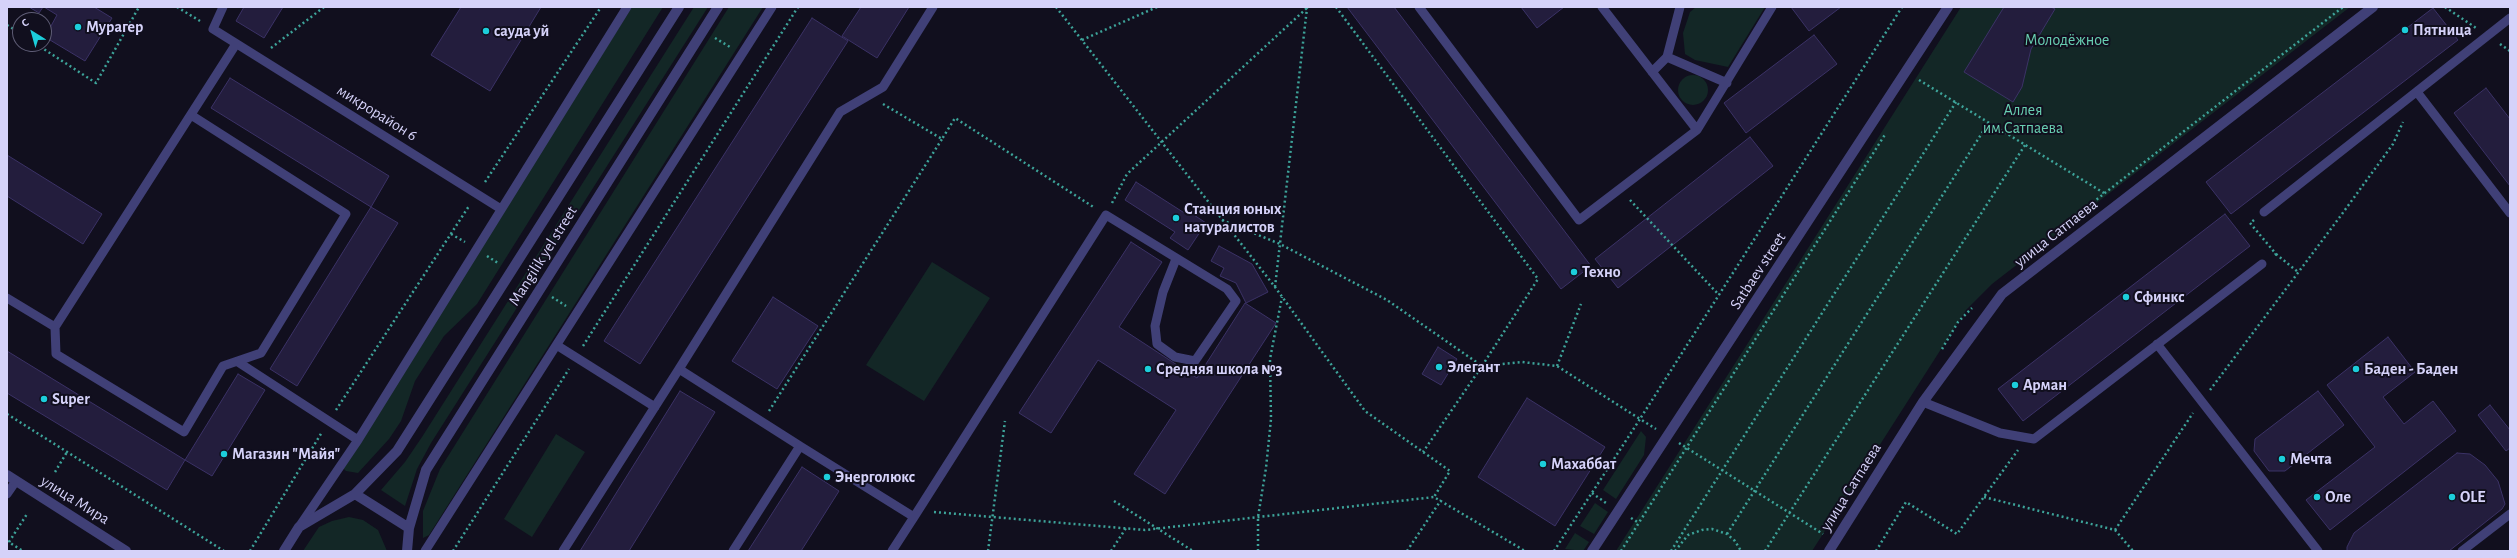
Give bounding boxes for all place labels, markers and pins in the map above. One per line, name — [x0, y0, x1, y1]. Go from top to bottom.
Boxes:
place label: Мурагер — [86, 17, 143, 37]
place label: Пятница — [2413, 20, 2472, 40]
place label: сауда уй — [494, 21, 549, 41]
marker: Мурагер — [73, 22, 83, 32]
marker: Пятница — [2400, 25, 2410, 35]
marker: сауда уй — [481, 26, 491, 36]
place label: Станция юных натуралистов — [1184, 199, 1281, 237]
marker: Станция юных натуралистов — [1171, 213, 1181, 223]
place label: Техно — [1582, 262, 1621, 282]
marker: Техно — [1569, 267, 1579, 277]
place label: Сфинкс — [2134, 287, 2185, 307]
marker: Сфинкс — [2121, 292, 2131, 302]
place label: Элегант — [1447, 357, 1500, 377]
place label: Средняя школа №3 — [1156, 359, 1282, 379]
place label: Баден - Баден — [2364, 359, 2458, 379]
marker: Элегант — [1434, 362, 1444, 372]
marker: Средняя школа №3 — [1143, 364, 1153, 374]
marker: Баден - Баден — [2351, 364, 2361, 374]
place label: Арман — [2023, 375, 2067, 395]
marker: Арман — [2010, 380, 2020, 390]
place label: Super — [52, 389, 90, 409]
marker: Super — [39, 394, 49, 404]
place label: Магазин "Майя" — [232, 444, 340, 464]
marker: Магазин "Майя" — [219, 449, 229, 459]
place label: Мечта — [2290, 449, 2332, 469]
place label: Махаббат — [1551, 454, 1616, 474]
marker: Мечта — [2277, 454, 2287, 464]
marker: Махаббат — [1538, 459, 1548, 469]
place label: Энерголюкс — [835, 467, 915, 487]
marker: Энерголюкс — [822, 472, 832, 482]
place label: Оле — [2325, 487, 2351, 507]
place label: OLE — [2460, 487, 2485, 507]
marker: Оле — [2312, 492, 2322, 502]
marker: OLE — [2447, 492, 2457, 502]

